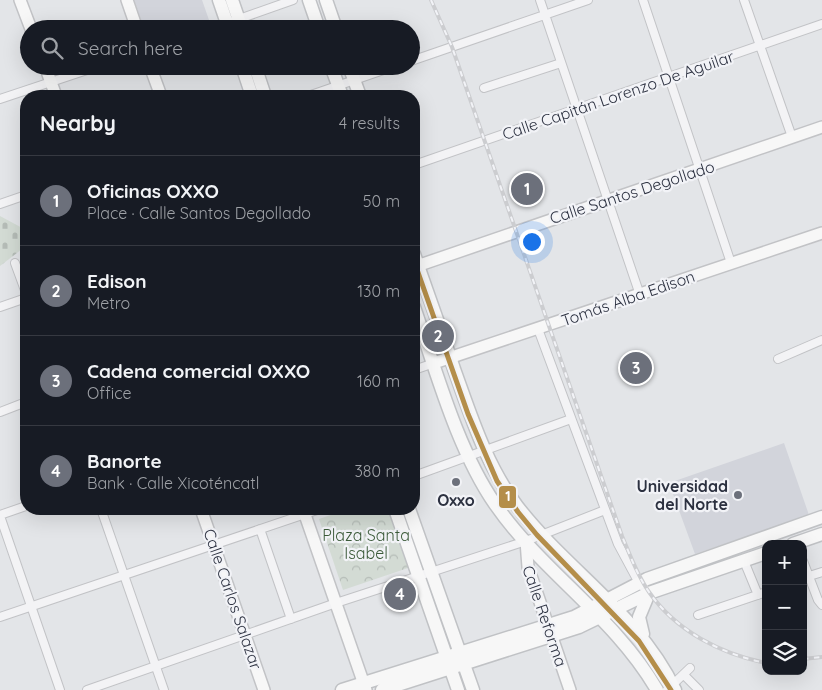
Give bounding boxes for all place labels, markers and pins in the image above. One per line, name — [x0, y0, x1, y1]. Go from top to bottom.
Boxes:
pin: 1 — [511, 170, 543, 208]
pin: 2 — [422, 317, 454, 355]
pin: 3 — [620, 349, 652, 387]
marker: Oxxo — [450, 476, 462, 488]
place label: Universidad del Norte — [636, 476, 728, 514]
marker: Universidad del Norte — [732, 489, 744, 501]
place label: Oxxo — [437, 490, 475, 510]
pin: 4 — [384, 575, 416, 613]

